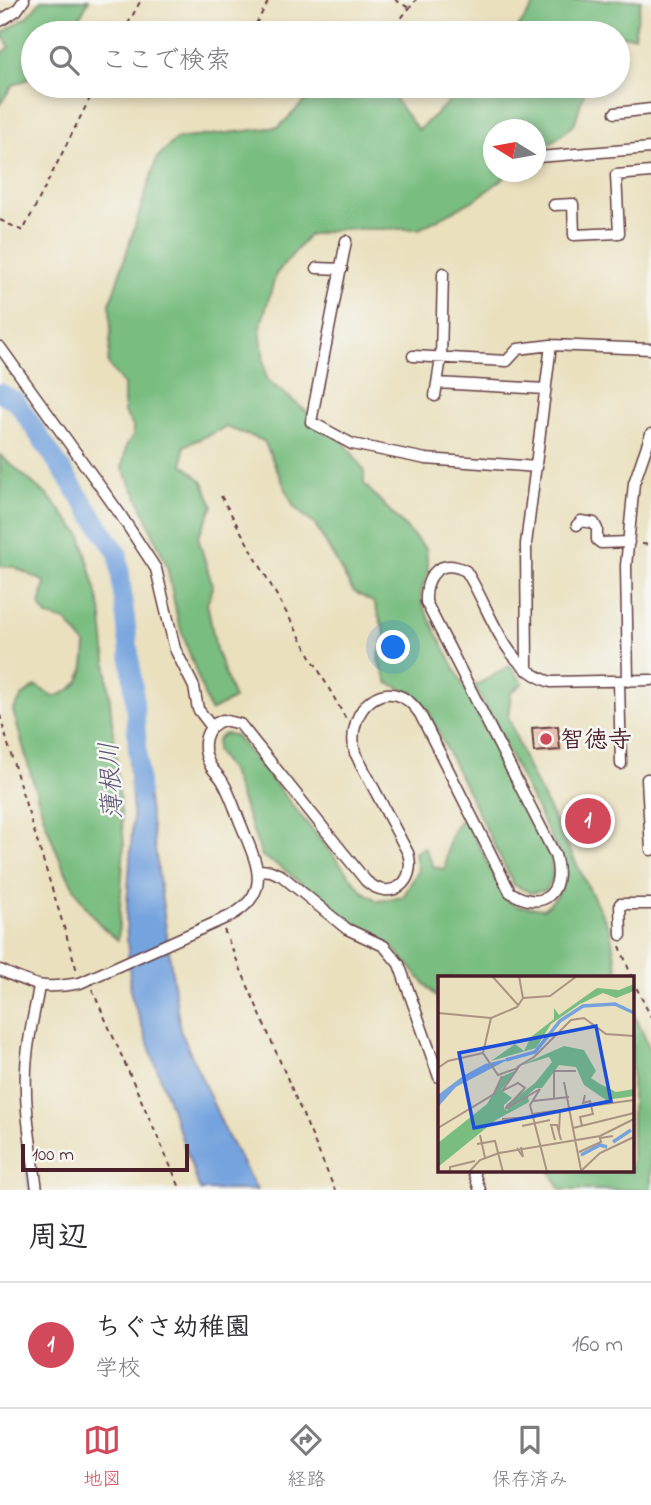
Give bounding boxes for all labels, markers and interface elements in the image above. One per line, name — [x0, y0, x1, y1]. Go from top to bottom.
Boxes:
search box — [21, 21, 630, 98]
icon: search — [45, 41, 83, 79]
text: ここで検索 — [101, 43, 231, 81]
north arrow — [483, 119, 546, 182]
your location — [376, 630, 410, 664]
place label: 智徳寺 — [560, 724, 632, 759]
marker: 智徳寺 — [538, 731, 554, 747]
water label: 薄根川 — [92, 741, 134, 821]
pin: 1 — [565, 795, 611, 847]
inset map — [438, 976, 634, 1172]
scale bar — [21, 1141, 189, 1173]
text: 100 m — [32, 1142, 74, 1169]
text: 周辺 — [28, 1217, 88, 1261]
text: ちぐさ幼稚園 — [95, 1310, 250, 1348]
text: 1 — [47, 1329, 55, 1362]
text: 160 m — [572, 1329, 623, 1362]
text: 学校 — [95, 1353, 141, 1386]
tab: 地図 — [83, 1421, 121, 1494]
tab: 経路 — [287, 1421, 326, 1494]
tab: 保存済み — [492, 1421, 568, 1494]

